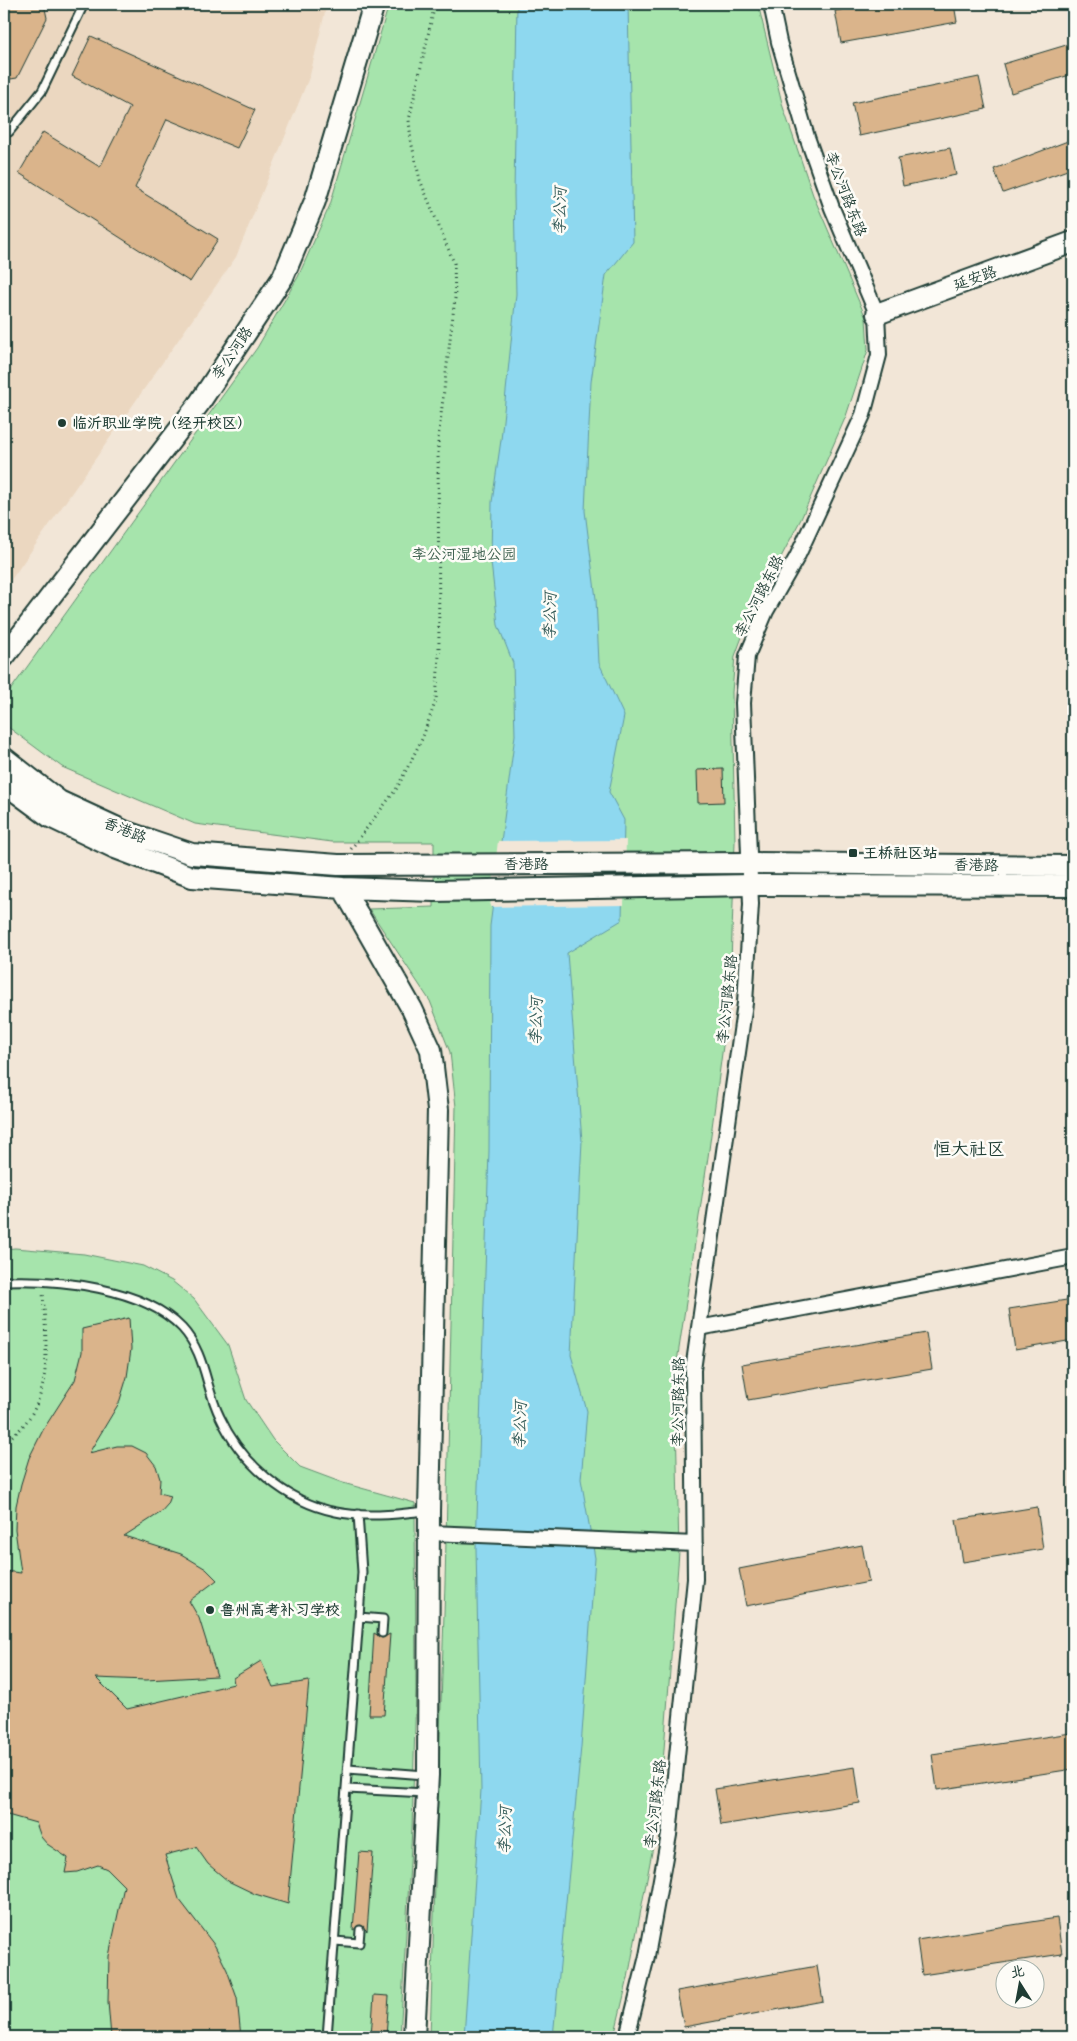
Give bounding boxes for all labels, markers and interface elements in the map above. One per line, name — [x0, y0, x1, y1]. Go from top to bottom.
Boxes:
street label: 李公河路东路 — [821, 148, 872, 240]
water label: 李公河 — [548, 184, 570, 235]
street label: 延安路 — [950, 260, 1000, 295]
street label: 李公河路 — [206, 322, 257, 383]
place label: 临沂职业学院（经开校区） — [72, 412, 252, 433]
marker: 临沂职业学院（经开校区） — [56, 417, 68, 429]
park label: 李公河湿地公园 — [411, 543, 517, 564]
street label: 李公河路东路 — [729, 551, 788, 641]
water label: 李公河 — [538, 589, 560, 640]
street label: 香港路 — [100, 811, 150, 848]
place label: 王桥社区站 — [863, 842, 938, 863]
marker: 王桥社区站 — [847, 847, 859, 859]
street label: 香港路 — [503, 853, 549, 874]
street label: 香港路 — [953, 854, 999, 875]
street label: 李公河路东路 — [711, 953, 742, 1045]
water label: 李公河 — [523, 994, 547, 1045]
district label: 恒大社区 — [933, 1136, 1005, 1161]
street label: 李公河路东路 — [666, 1357, 689, 1447]
water label: 李公河 — [507, 1398, 531, 1449]
place label: 鲁州高考补习学校 — [220, 1599, 340, 1620]
marker: 鲁州高考补习学校 — [204, 1604, 216, 1616]
street label: 李公河路东路 — [639, 1758, 670, 1850]
water label: 李公河 — [492, 1803, 516, 1854]
north arrow — [994, 1958, 1044, 2008]
text: 北 — [1009, 1960, 1026, 1981]

